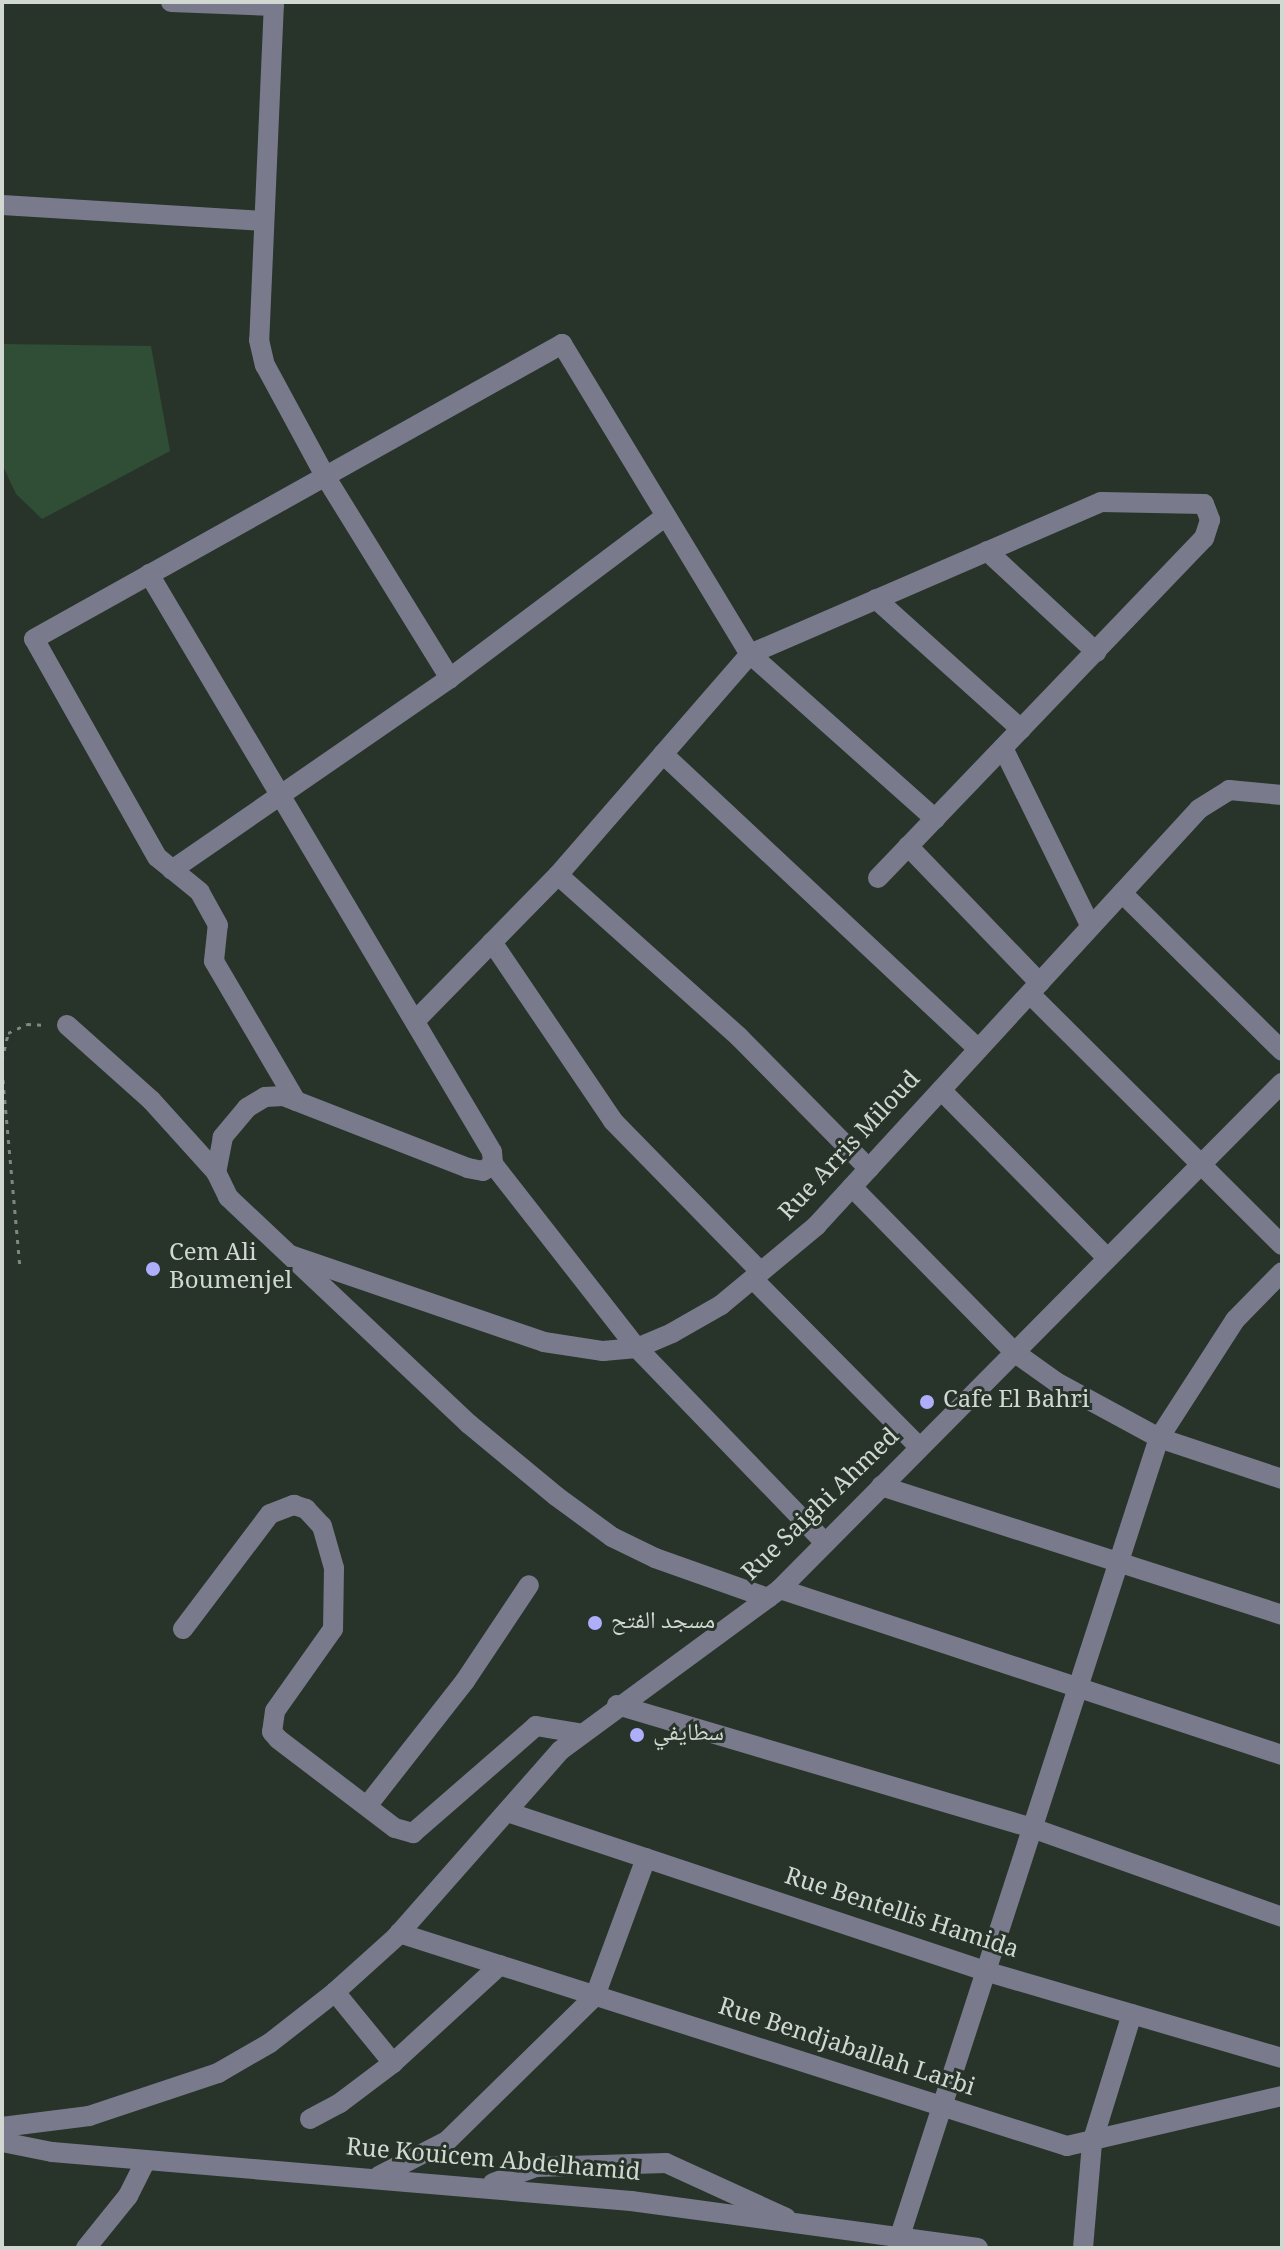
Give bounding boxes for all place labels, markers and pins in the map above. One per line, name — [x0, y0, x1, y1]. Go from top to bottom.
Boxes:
place label: Cem Ali Boumenjel — [169, 1241, 292, 1297]
marker: Cem Ali Boumenjel — [144, 1260, 162, 1278]
place label: Cafe El Bahri — [943, 1388, 1089, 1416]
marker: Cafe El Bahri — [918, 1393, 936, 1411]
place label: مسجد الفتح — [611, 1609, 715, 1637]
marker: مسجد الفتح — [586, 1614, 604, 1632]
place label: سطايفي — [653, 1721, 724, 1749]
marker: سطايفي — [628, 1726, 646, 1744]

